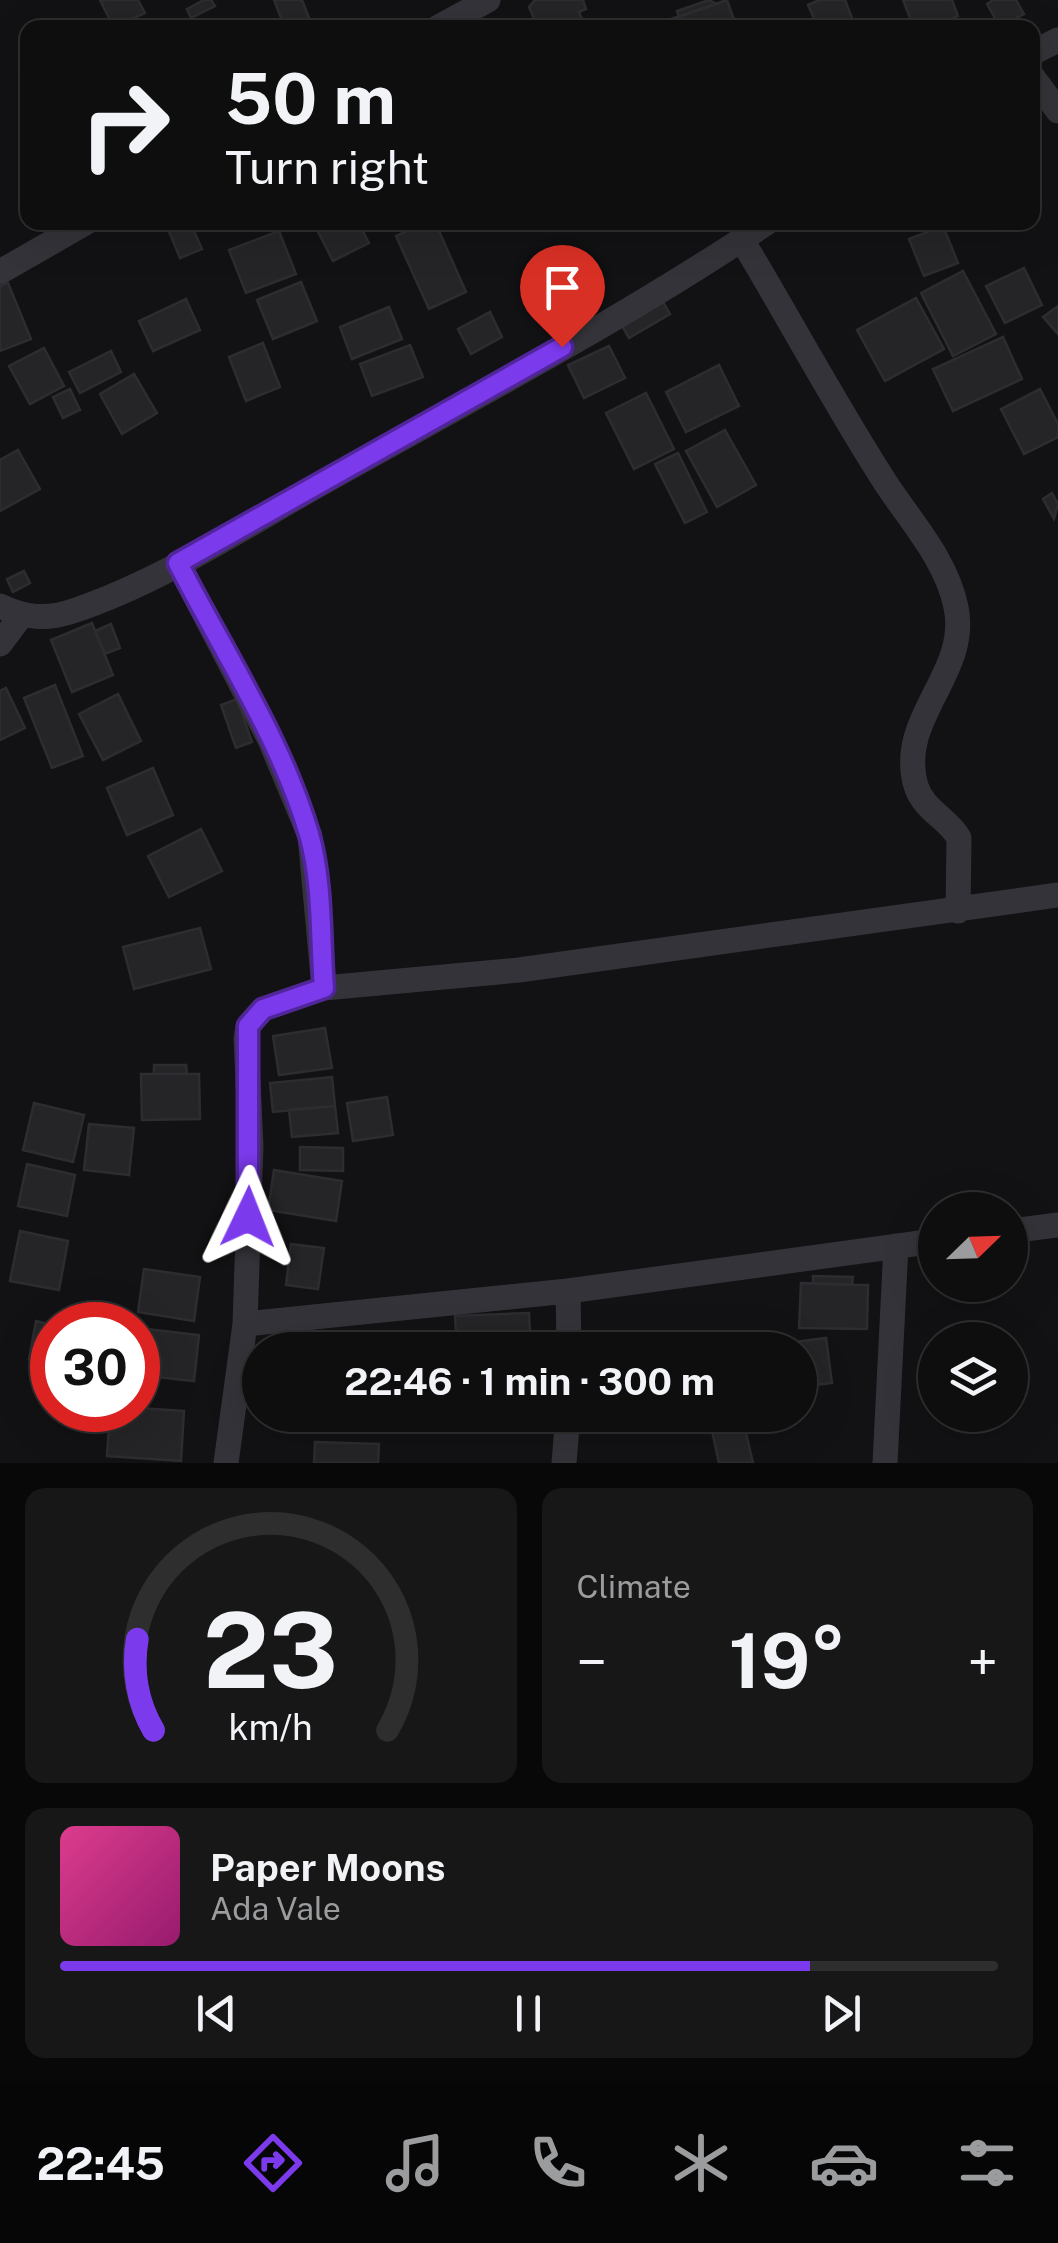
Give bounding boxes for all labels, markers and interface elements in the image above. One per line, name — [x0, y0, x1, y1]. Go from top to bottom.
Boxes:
text: 50 m — [225, 57, 396, 140]
icon: right — [60, 60, 190, 190]
text: Turn right — [225, 141, 429, 194]
pin — [520, 245, 605, 348]
icon: arrive — [535, 260, 590, 315]
position arrow — [196, 1165, 300, 1269]
north arrow — [918, 1192, 1028, 1302]
map controls — [918, 1192, 1028, 1432]
speed limit sign: 30 — [30, 1302, 160, 1432]
button: layers — [918, 1322, 1028, 1432]
text: 22:46 · 1 min · 300 m — [344, 1359, 715, 1404]
text: Climate — [577, 1568, 691, 1605]
text: 23 — [203, 1589, 338, 1711]
text: 19° — [729, 1617, 846, 1705]
text: − — [577, 1630, 607, 1694]
text: + — [967, 1630, 998, 1694]
text: km/h — [229, 1706, 313, 1748]
text: Paper Moons — [210, 1845, 445, 1890]
text: Ada Vale — [210, 1890, 341, 1927]
icon: previous — [189, 1986, 244, 2041]
icon: pause — [501, 1986, 556, 2041]
icon: next — [814, 1986, 869, 2041]
icon: directions — [238, 2128, 308, 2198]
icon: music — [380, 2128, 450, 2198]
icon: phone — [523, 2128, 593, 2198]
icon: climate — [666, 2128, 736, 2198]
icon: car — [809, 2128, 879, 2198]
icon: filters — [952, 2128, 1022, 2198]
text: 22:45 — [36, 2137, 165, 2190]

